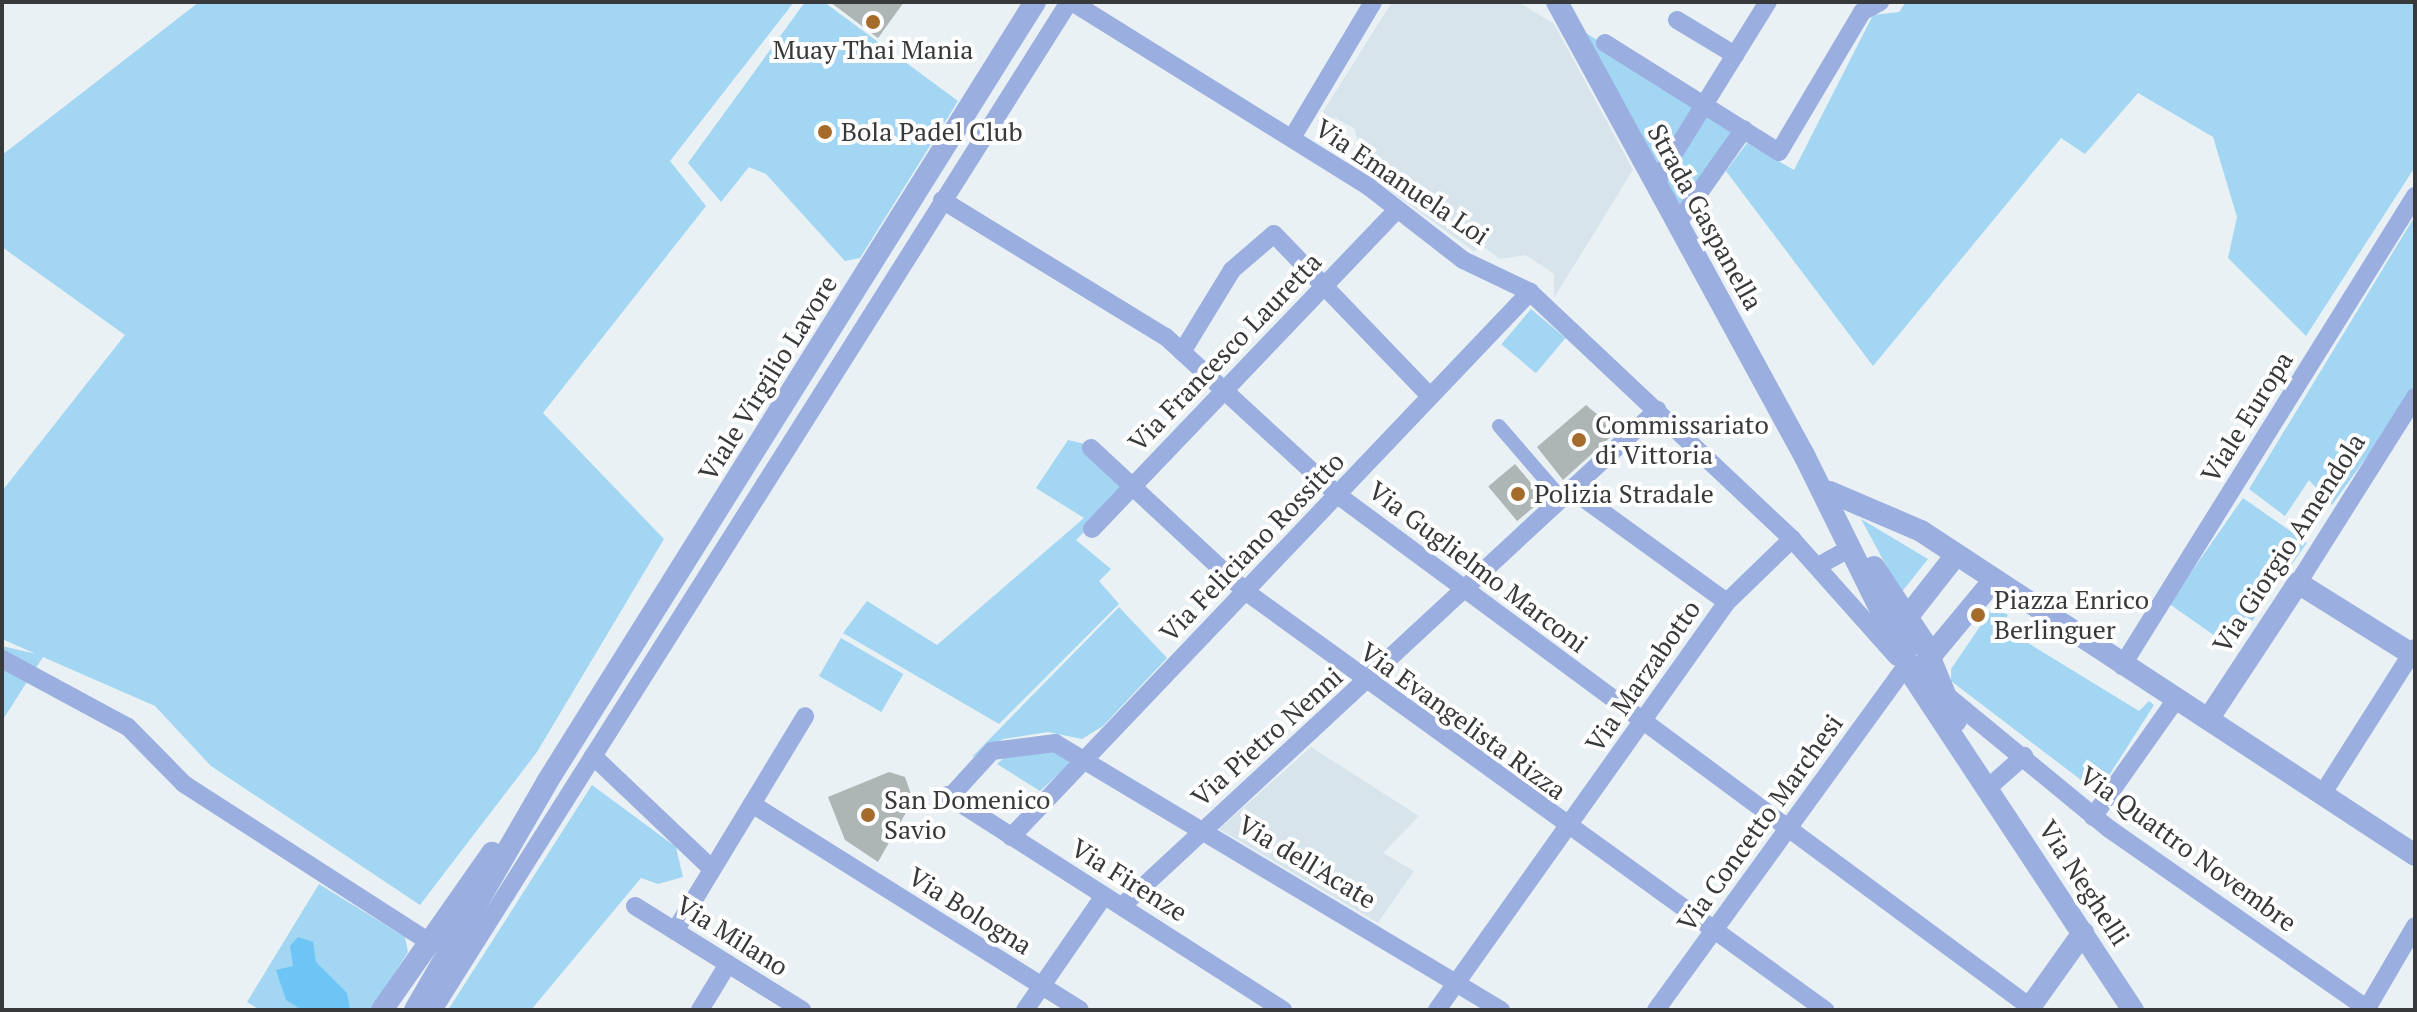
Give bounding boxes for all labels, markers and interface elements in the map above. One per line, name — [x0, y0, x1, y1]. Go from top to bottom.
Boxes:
marker: Muay Thai Mania — [864, 13, 882, 31]
place label: Muay Thai Mania — [773, 34, 973, 66]
street label: Via Emanuela Loi — [1309, 112, 1495, 252]
place label: Bola Padel Club — [841, 116, 1023, 148]
street label: Strada Gaspanella — [1641, 118, 1769, 316]
marker: Bola Padel Club — [816, 123, 834, 141]
street label: Via Francesco Lauretta — [1122, 246, 1328, 458]
street label: Viale Virgilio Lavore — [692, 269, 844, 487]
street label: Viale Europa — [2194, 346, 2300, 488]
place label: Commissariato di Vittoria — [1595, 409, 1769, 470]
street label: Via Giorgio Amendola — [2206, 427, 2372, 659]
marker: Commissariato di Vittoria — [1570, 431, 1588, 449]
street label: Via Feliciano Rossitto — [1153, 446, 1351, 648]
street label: Via Guglielmo Marconi — [1362, 474, 1594, 660]
place label: Polizia Stradale — [1534, 478, 1714, 510]
marker: Polizia Stradale — [1509, 485, 1527, 503]
place label: Piazza Enrico Berlinguer — [1994, 584, 2149, 646]
street label: Via Marzabotto — [1579, 594, 1707, 758]
marker: Piazza Enrico Berlinguer — [1969, 606, 1987, 624]
street label: Via Evangelista Rizza — [1354, 636, 1572, 806]
street label: Via Pietro Nenni — [1185, 661, 1349, 813]
street label: Via Concetto Marchesi — [1671, 708, 1849, 938]
street label: Via Quattro Novembre — [2073, 760, 2303, 938]
place label: San Domenico Savio — [884, 784, 1050, 846]
marker: San Domenico Savio — [859, 806, 877, 824]
street label: Via dell'Acate — [1232, 809, 1382, 915]
street label: Via Neghelli — [2032, 815, 2136, 951]
street label: Via Firenze — [1065, 832, 1193, 928]
street label: Via Bologna — [902, 861, 1038, 961]
street label: Via Milano — [670, 889, 794, 983]

